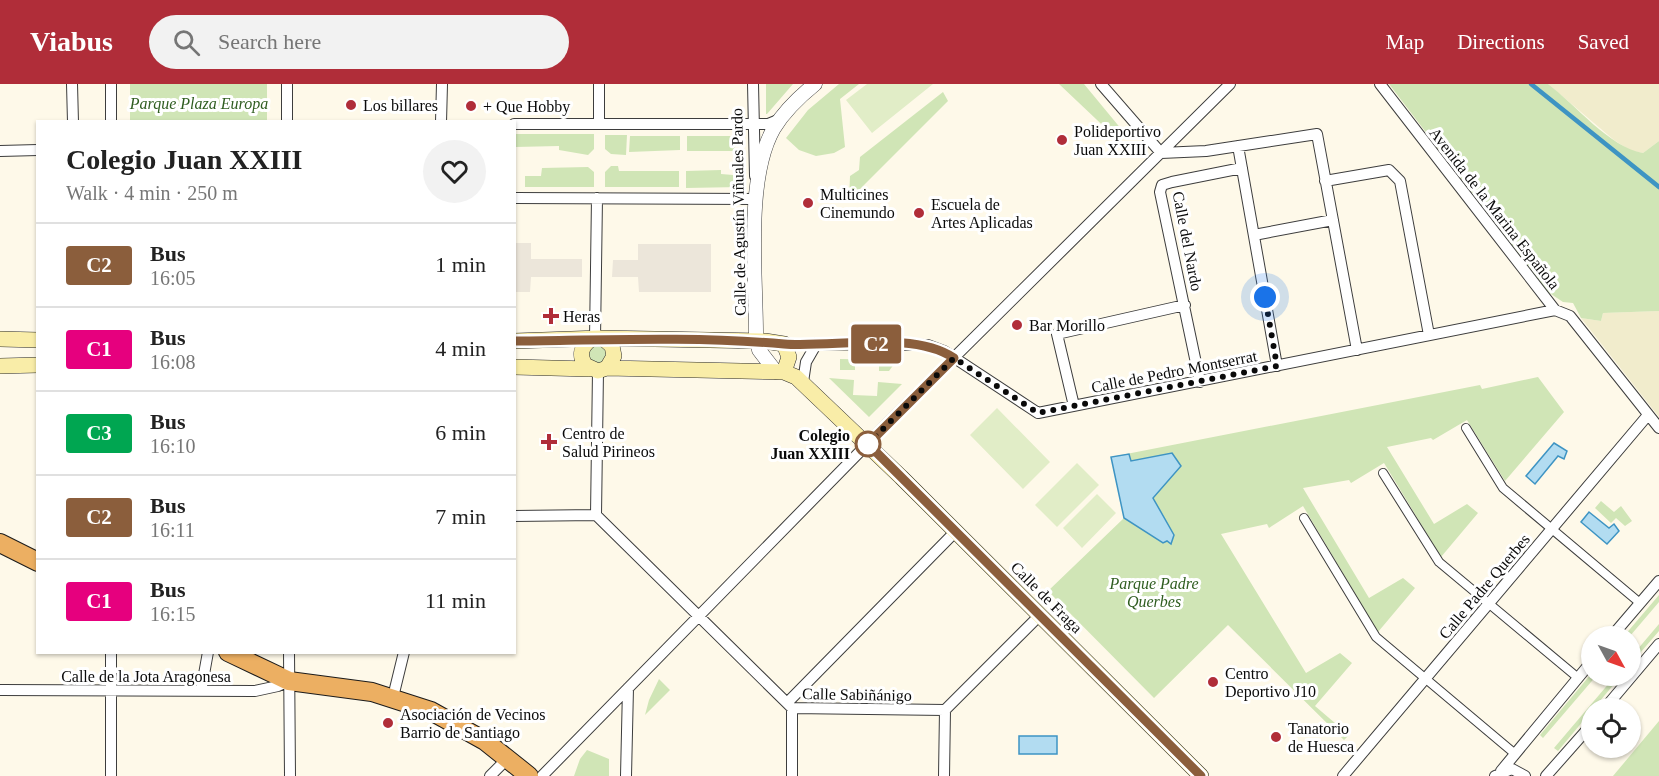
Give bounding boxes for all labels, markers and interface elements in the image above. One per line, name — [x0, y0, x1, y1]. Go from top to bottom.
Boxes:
search box — [149, 15, 569, 69]
text: Viabus — [30, 26, 113, 57]
icon: search — [170, 26, 203, 59]
text: Search here — [218, 29, 321, 54]
text: Map — [1386, 30, 1424, 54]
text: Directions — [1457, 30, 1545, 54]
text: Saved — [1578, 30, 1629, 54]
park label: Parque Plaza Europa — [129, 95, 268, 113]
place label: Los billares — [363, 97, 438, 114]
marker: Los billares — [344, 98, 358, 112]
place label: + Que Hobby — [483, 98, 570, 116]
marker: + Que Hobby — [464, 99, 478, 113]
street label: Calle de Agustín Viñuales Pardo — [728, 108, 750, 316]
place label: Polideportivo Juan XXIII — [1074, 123, 1161, 158]
street label: Avenida de la Marina Española — [1425, 124, 1563, 293]
marker: Polideportivo Juan XXIII — [1055, 133, 1069, 147]
button: heart — [423, 140, 486, 203]
text: Colegio Juan XXIII — [66, 144, 302, 175]
text: Walk · 4 min · 250 m — [66, 182, 238, 204]
place label: Multicines Cinemundo — [820, 186, 895, 221]
street label: Calle del Nardo — [1170, 190, 1206, 292]
marker: Multicines Cinemundo — [801, 196, 815, 210]
place label: Escuela de Artes Aplicadas — [931, 196, 1033, 232]
marker: Escuela de Artes Aplicadas — [912, 206, 926, 220]
text: Bus — [150, 241, 185, 266]
text: 1 min — [435, 252, 486, 277]
text: C2 — [86, 253, 112, 277]
text: 16:05 — [150, 267, 196, 289]
your location — [1250, 282, 1280, 312]
place label: Heras — [563, 308, 600, 325]
marker: Heras — [544, 309, 558, 323]
place label: Bar Morillo — [1029, 317, 1105, 334]
marker: Bar Morillo — [1010, 318, 1024, 332]
line badge: C2 — [849, 324, 903, 364]
text: Bus — [150, 325, 185, 350]
text: C2 — [863, 332, 889, 356]
text: 4 min — [435, 336, 486, 361]
text: C1 — [86, 337, 112, 361]
street label: Calle de Pedro Montserrat — [1090, 347, 1259, 396]
text: 16:08 — [150, 351, 196, 373]
text: Bus — [150, 409, 185, 434]
text: 6 min — [435, 420, 486, 445]
text: C3 — [86, 421, 112, 445]
place label: Centro de Salud Pirineos — [562, 425, 655, 460]
place label: Colegio Juan XXIII — [770, 427, 850, 462]
marker: Colegio Juan XXIII — [855, 431, 881, 457]
marker: Centro de Salud Pirineos — [540, 433, 558, 451]
text: 16:10 — [150, 435, 196, 457]
text: Bus — [150, 493, 185, 518]
text: 7 min — [435, 504, 486, 529]
text: C2 — [86, 505, 112, 529]
text: 16:11 — [150, 519, 195, 541]
street label: Calle Padre Querbes — [1436, 530, 1533, 642]
street label: Calle de Fraga — [1007, 558, 1086, 637]
park label: Parque Padre Querbes — [1108, 575, 1199, 610]
text: Bus — [150, 577, 185, 602]
text: 11 min — [425, 588, 486, 613]
text: C1 — [86, 589, 112, 613]
text: 16:15 — [150, 603, 196, 625]
north arrow — [1581, 626, 1641, 686]
map controls — [1581, 626, 1641, 758]
place label: Centro Deportivo J10 — [1225, 665, 1316, 701]
street label: Calle de la Jota Aragonesa — [61, 668, 231, 686]
marker: Centro Deportivo J10 — [1206, 675, 1220, 689]
street label: Calle Sabiñánigo — [802, 685, 912, 705]
button: locate — [1581, 698, 1641, 758]
place label: Asociación de Vecinos Barrio de Santiago — [400, 706, 545, 742]
marker: Asociación de Vecinos Barrio de Santiago — [381, 716, 395, 730]
place label: Tanatorio de Huesca — [1288, 720, 1354, 755]
marker: Tanatorio de Huesca — [1269, 730, 1283, 744]

